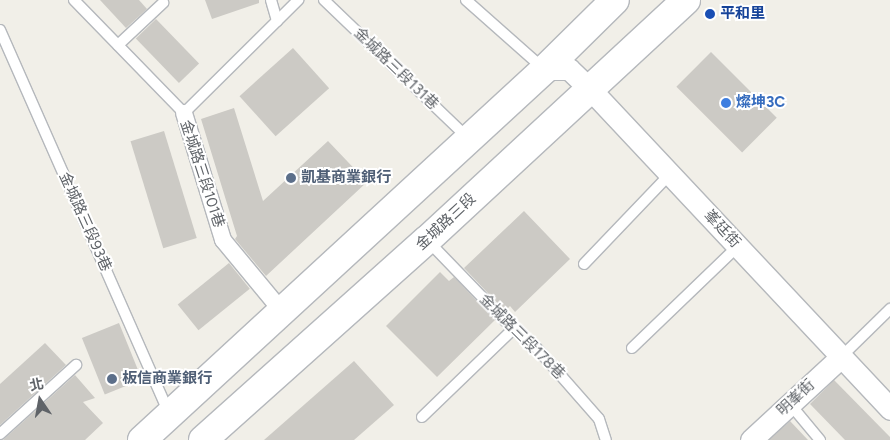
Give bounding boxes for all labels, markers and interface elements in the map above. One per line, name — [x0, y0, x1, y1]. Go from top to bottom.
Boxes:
place label: 平和里 — [720, 5, 765, 23]
marker: 平和里 — [704, 8, 716, 20]
street label: 金城路三段131巷 — [350, 24, 442, 114]
place label: 燦坤3C — [736, 94, 785, 112]
marker: 燦坤3C — [720, 97, 732, 109]
street label: 金城路三段101巷 — [176, 118, 228, 230]
place label: 凱基商業銀行 — [301, 169, 391, 187]
street label: 金城路三段93巷 — [55, 170, 115, 274]
marker: 凱基商業銀行 — [285, 172, 297, 184]
street label: 金城路三段 — [412, 190, 480, 254]
street label: 峯廷街 — [700, 206, 744, 252]
street label: 金城路三段178巷 — [476, 291, 568, 383]
place label: 板信商業銀行 — [122, 370, 212, 388]
marker: 板信商業銀行 — [106, 373, 118, 385]
north arrow — [15, 375, 65, 425]
text: 北 — [28, 375, 45, 395]
street label: 明峯街 — [773, 376, 819, 420]

